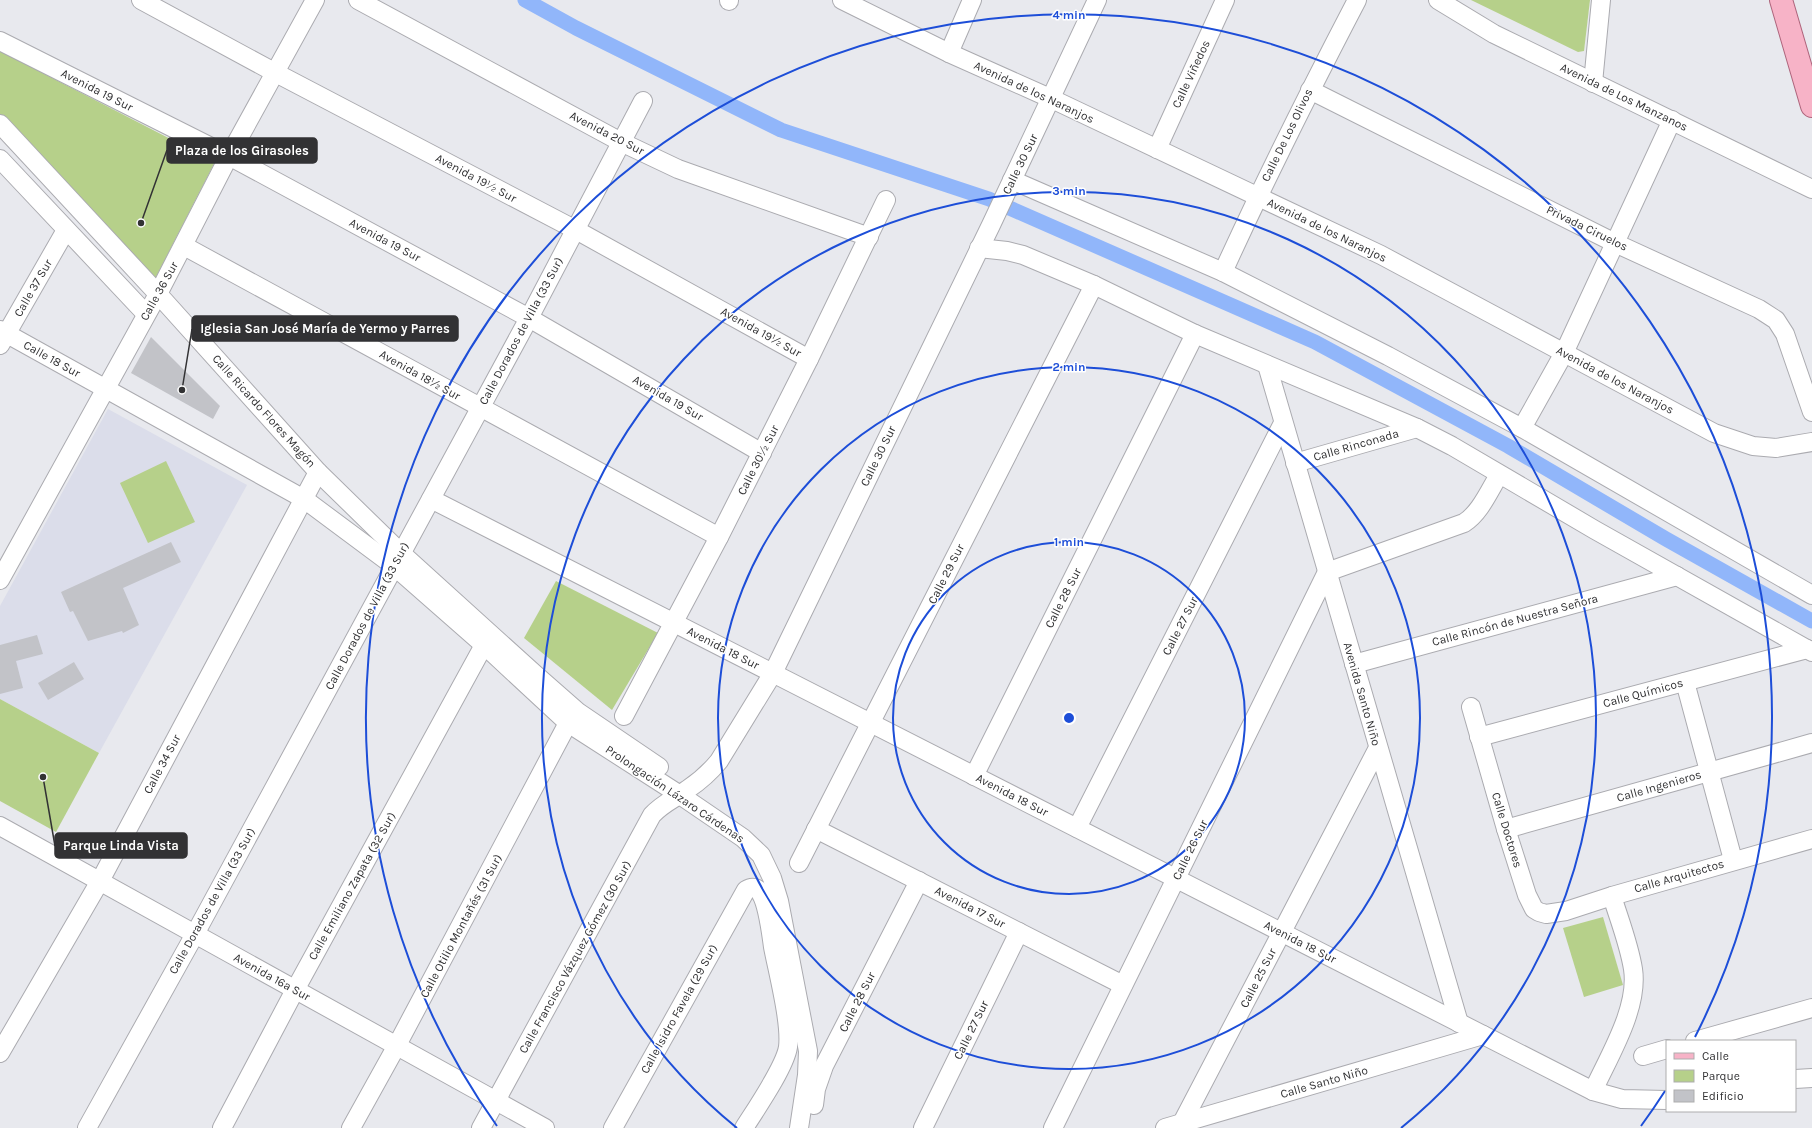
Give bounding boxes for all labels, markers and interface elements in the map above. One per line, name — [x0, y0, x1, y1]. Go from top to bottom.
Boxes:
text: 4 min — [1053, 8, 1085, 22]
street label: Calle Viñedos — [1169, 38, 1213, 110]
street label: Avenida de los Naranjos — [972, 58, 1096, 126]
street label: Avenida de Los Manzanos — [1558, 60, 1690, 134]
street label: Avenida 19 Sur — [59, 66, 136, 114]
street label: Calle De Los Olivos — [1258, 86, 1316, 184]
street label: Avenida 20 Sur — [567, 108, 647, 158]
street label: Calle 30 Sur — [999, 131, 1041, 197]
callout: Plaza de los Girasoles — [167, 138, 317, 163]
text: Plaza de los Girasoles — [175, 143, 309, 158]
street label: Avenida 19½ Sur — [433, 151, 520, 206]
text: 3 min — [1052, 184, 1086, 198]
street label: Avenida de los Naranjos — [1265, 195, 1389, 265]
street label: Privada Ciruelos — [1544, 202, 1630, 254]
street label: Avenida 19 Sur — [347, 215, 424, 265]
street label: Calle Dorados de Villa (33 Sur) — [476, 255, 566, 407]
street label: Calle 37 Sur — [11, 256, 55, 319]
street label: Calle 36 Sur — [137, 258, 181, 323]
street label: Avenida 19½ Sur — [718, 304, 804, 360]
callout: Iglesia San José María de Yermo y Parres — [192, 316, 458, 341]
text: Iglesia San José María de Yermo y Parres — [200, 321, 450, 336]
street label: Calle 18 Sur — [21, 338, 83, 381]
street label: Avenida de los Naranjos — [1554, 343, 1676, 417]
street label: Avenida 18½ Sur — [377, 347, 464, 403]
street label: Calle Ricardo Flores Magón — [209, 352, 319, 470]
text: 2 min — [1052, 360, 1086, 374]
street label: Avenida 19 Sur — [630, 372, 706, 424]
street label: Calle 30½ Sur — [734, 422, 782, 497]
street label: Calle 30 Sur — [857, 423, 899, 489]
street label: Calle Rinconada — [1312, 426, 1400, 464]
text: 1 min — [1054, 535, 1084, 549]
street label: Calle Dorados de Villa (33 Sur) — [322, 540, 412, 692]
street label: Calle 29 Sur — [925, 541, 967, 606]
street label: Calle 28 Sur — [1042, 565, 1084, 630]
street label: Calle Rincón de Nuestra Señora — [1430, 591, 1600, 649]
street label: Calle 27 Sur — [1159, 594, 1201, 658]
street label: Avenida 18 Sur — [685, 624, 762, 673]
street label: Avenida Santo Niño — [1341, 641, 1383, 747]
street label: Calle Químicos — [1601, 676, 1685, 710]
centre of rings — [1062, 711, 1076, 725]
street label: Calle 34 Sur — [141, 731, 184, 796]
street label: Prolongación Lázaro Cárdenas — [603, 742, 747, 846]
street label: Calle Ingenieros — [1615, 767, 1703, 805]
street label: Avenida 18 Sur — [974, 771, 1051, 820]
street label: Calle Doctores — [1489, 791, 1525, 869]
street label: Calle Emiliano Zapata (32 Sur) — [305, 810, 399, 962]
street label: Calle 26 Sur — [1169, 817, 1211, 882]
street label: Calle Dorados de Villa (33 Sur) — [166, 825, 258, 977]
callout: Parque Linda Vista — [55, 833, 187, 858]
text: Parque Linda Vista — [63, 838, 179, 854]
street label: Calle Otilio Montañés (31 Sur) — [417, 852, 505, 1000]
street label: Calle Arquitectos — [1632, 856, 1726, 896]
street label: Calle Francisco Vázquez Gómez (30 Sur) — [516, 858, 634, 1056]
street label: Avenida 17 Sur — [932, 883, 1008, 931]
street label: Avenida 18 Sur — [1262, 918, 1339, 967]
street label: Calle Isidro Favela (29 Sur) — [638, 942, 720, 1076]
street label: Calle 25 Sur — [1237, 945, 1279, 1010]
street label: Avenida 16a Sur — [231, 950, 313, 1004]
street label: Calle 28 Sur — [836, 969, 878, 1034]
street label: Calle 27 Sur — [951, 998, 992, 1062]
legend — [1666, 1040, 1796, 1112]
text: Calle — [1702, 1049, 1729, 1063]
street label: Calle Santo Niño — [1279, 1063, 1369, 1101]
text: Parque — [1702, 1069, 1740, 1083]
text: Edificio — [1702, 1089, 1743, 1103]

